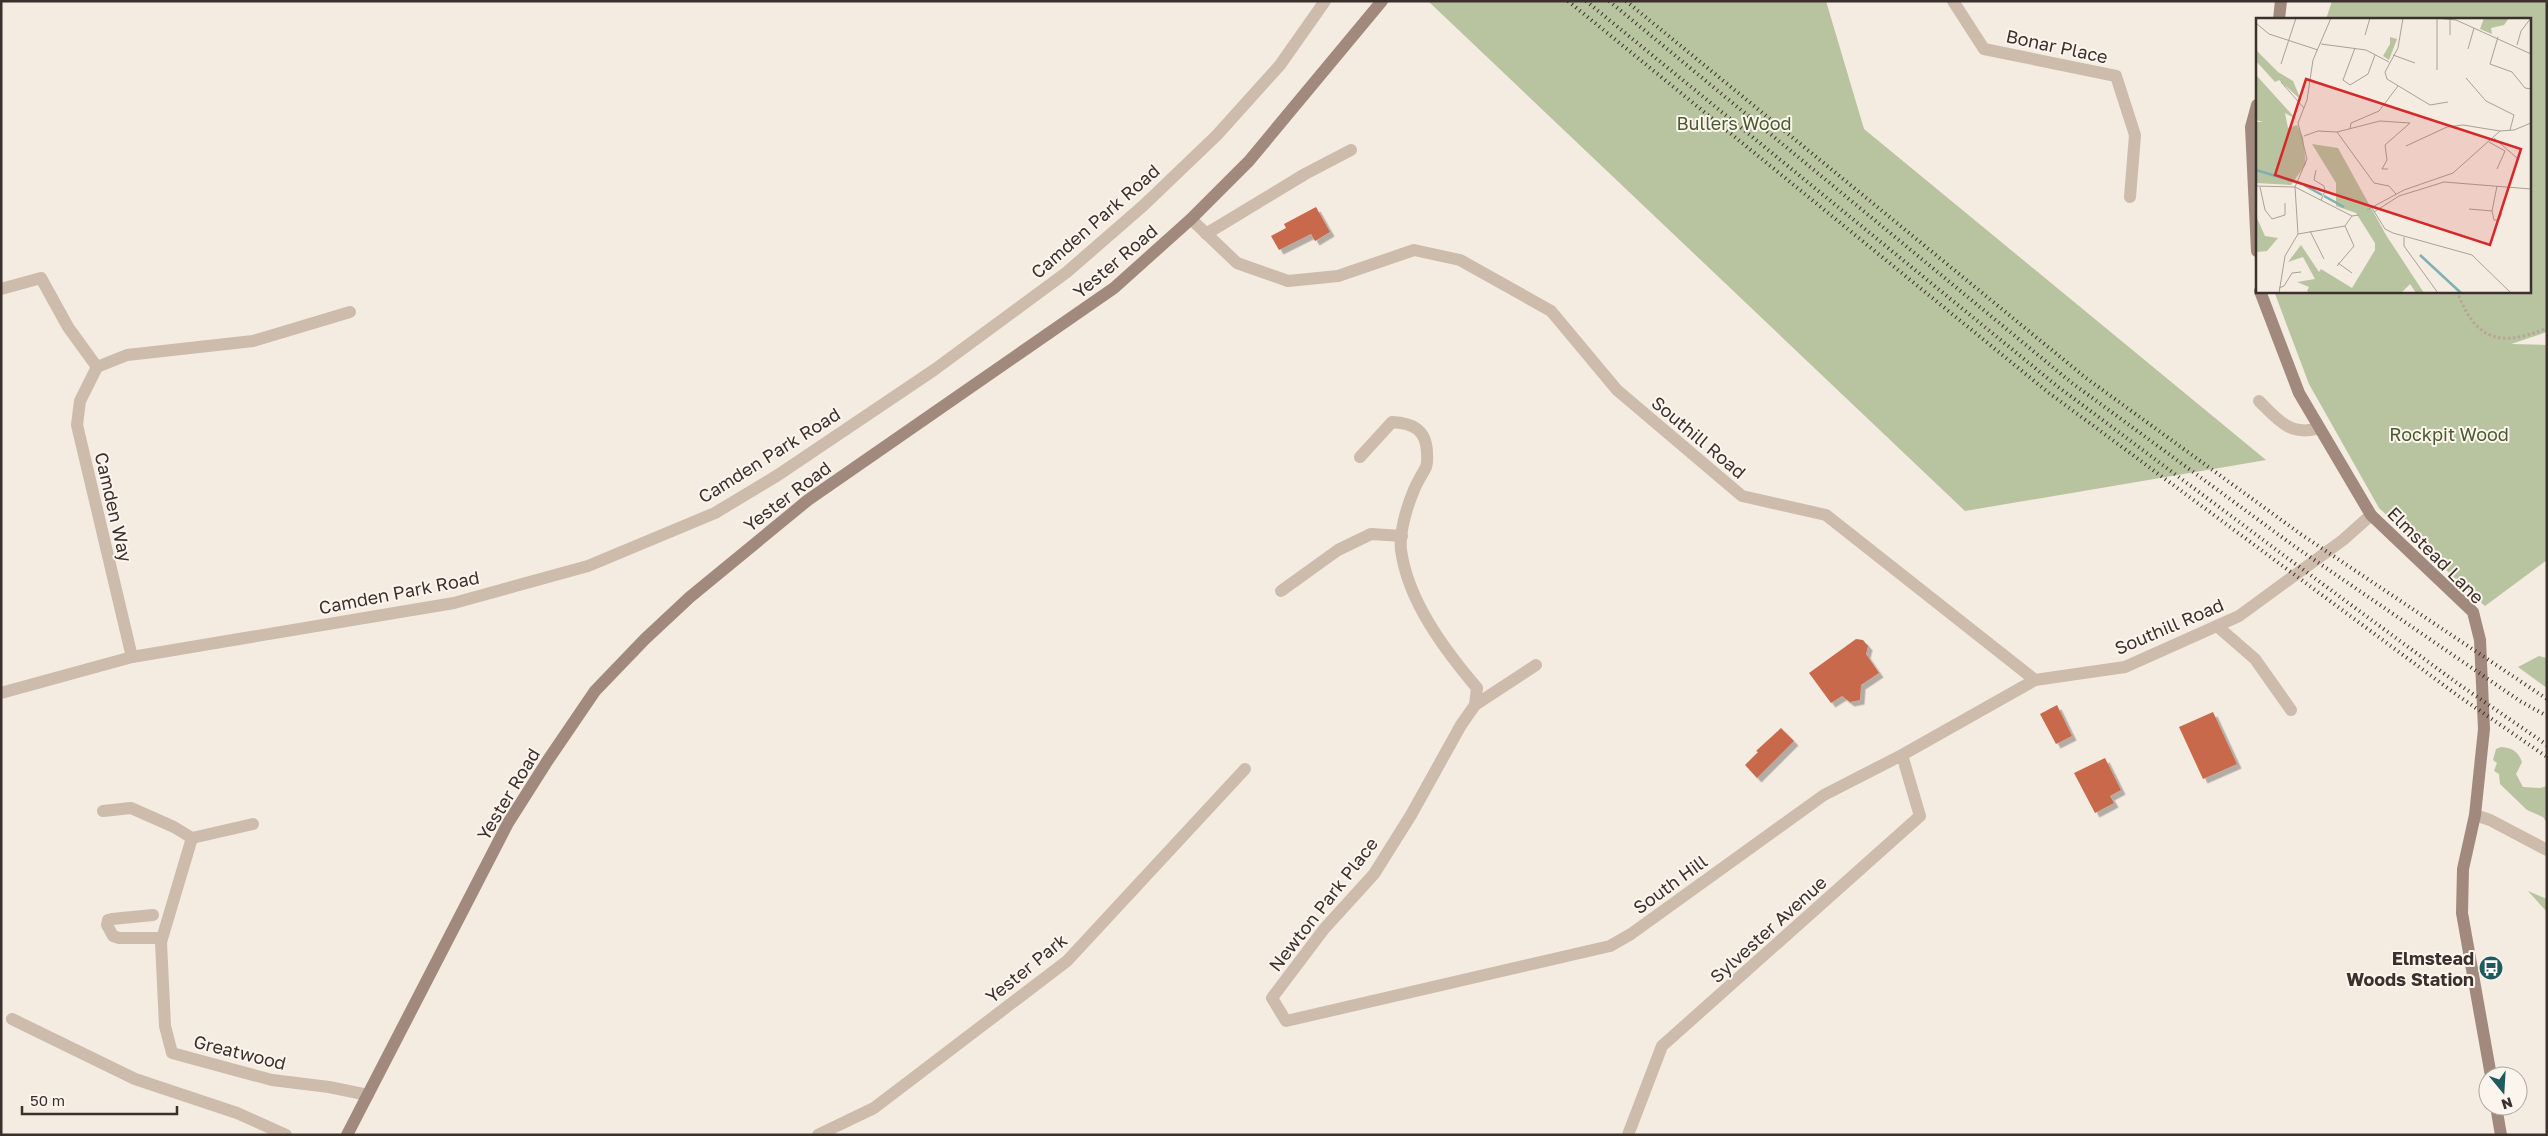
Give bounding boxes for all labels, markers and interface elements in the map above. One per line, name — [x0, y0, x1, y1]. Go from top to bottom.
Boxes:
inset map — [2256, 18, 2530, 292]
street label: Bonar Place — [2004, 24, 2110, 68]
park label: Bullers Wood — [1676, 112, 1792, 134]
street label: Camden Park Road — [1026, 159, 1164, 283]
street label: Yester Road — [1068, 219, 1162, 303]
street label: Southill Road — [1647, 391, 1751, 483]
street label: Camden Park Road — [694, 402, 844, 508]
park label: Rockpit Wood — [2389, 423, 2509, 445]
street label: Camden Way — [91, 450, 137, 564]
street label: Yester Road — [739, 456, 835, 536]
street label: Elmstead Lane — [2383, 502, 2489, 608]
street label: Camden Park Road — [317, 566, 481, 618]
street label: Southill Road — [2111, 593, 2227, 659]
street label: Yester Road — [472, 744, 544, 844]
street label: Newton Park Place — [1264, 833, 1382, 975]
street label: South Hill — [1629, 850, 1711, 918]
street label: Sylvester Avenue — [1705, 871, 1831, 987]
street label: Yester Park — [981, 929, 1071, 1007]
place label: Elmstead Woods Station — [2346, 947, 2474, 990]
bus stop icon: Elmstead Woods Station — [2478, 955, 2504, 981]
street label: Greatwood — [192, 1030, 288, 1074]
north arrow — [2478, 1066, 2528, 1116]
scale bar — [22, 1084, 178, 1116]
text: 50 m — [30, 1091, 65, 1109]
text: N — [2499, 1094, 2515, 1114]

